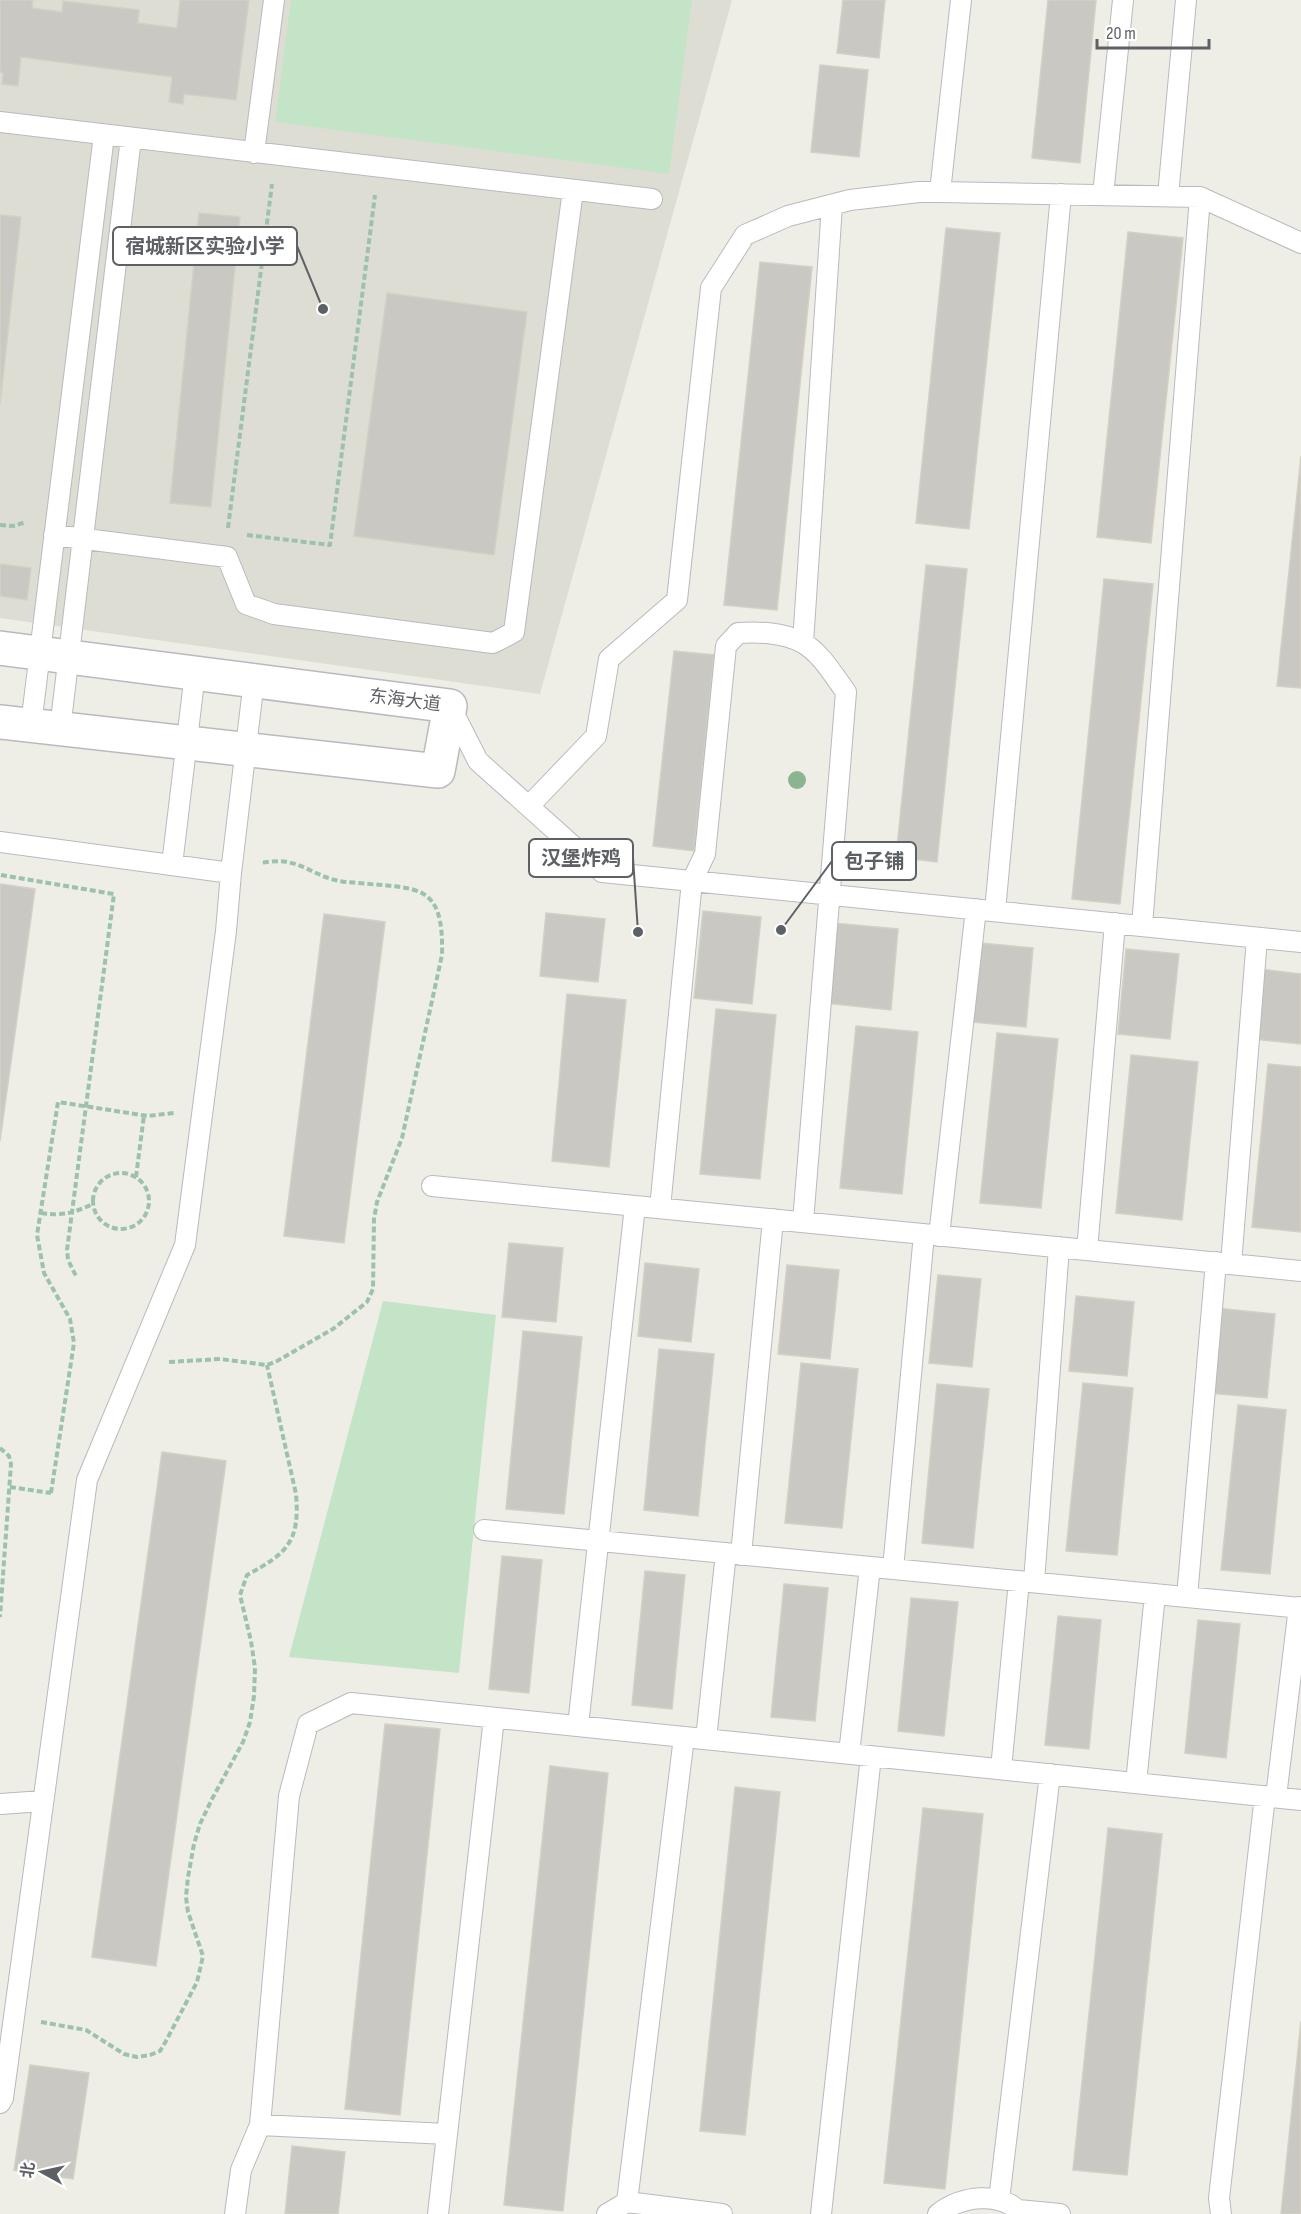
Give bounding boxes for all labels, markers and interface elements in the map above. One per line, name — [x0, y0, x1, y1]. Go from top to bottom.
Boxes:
scale bar — [1097, 12, 1210, 50]
text: 20 m — [1106, 23, 1136, 44]
callout: 宿城新区实验小学 — [113, 227, 297, 265]
text: 宿城新区实验小学 — [125, 235, 285, 259]
street label: 东海大道 — [368, 686, 442, 715]
callout: 汉堡炸鸡 — [529, 839, 633, 877]
callout: 包子铺 — [832, 842, 916, 880]
text: 汉堡炸鸡 — [541, 847, 621, 871]
text: 包子铺 — [844, 850, 904, 874]
north arrow — [12, 2142, 72, 2202]
text: 北 — [18, 2161, 39, 2179]

